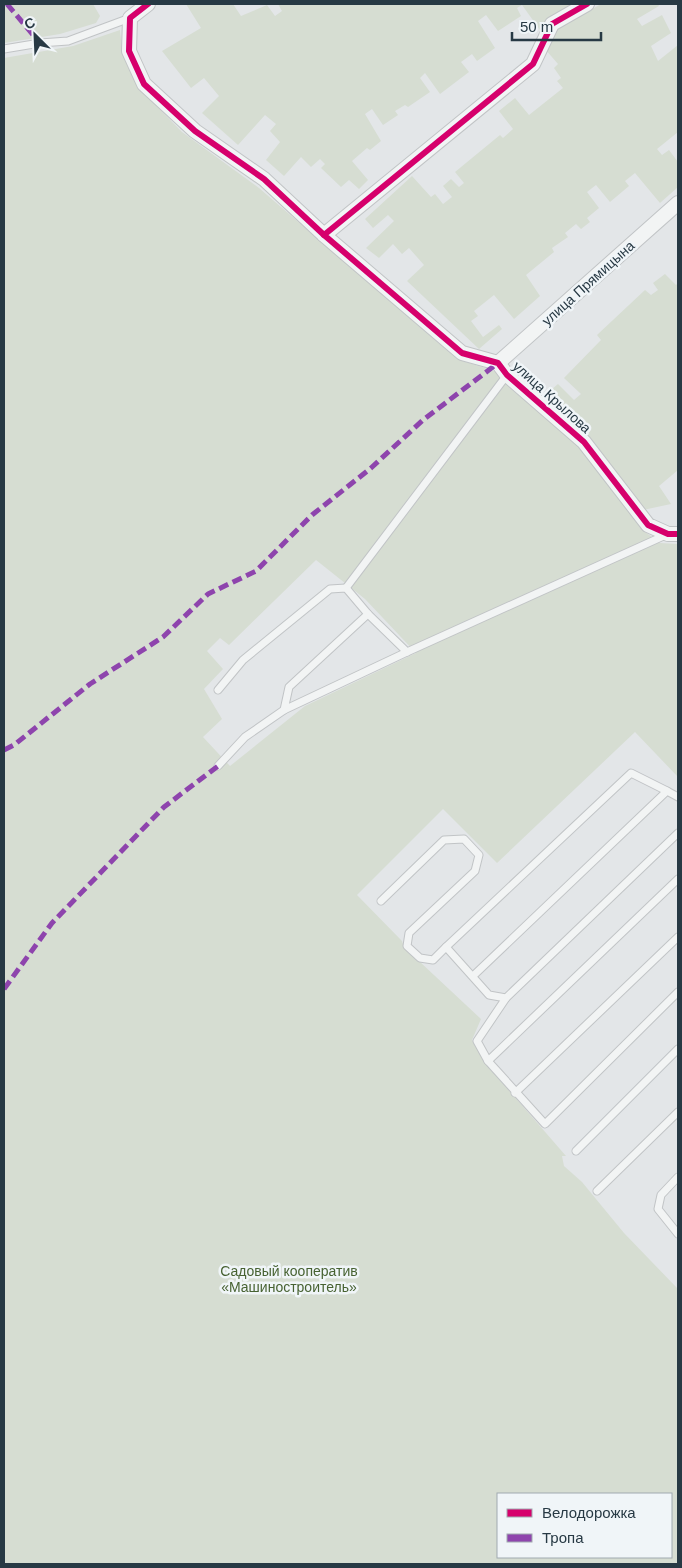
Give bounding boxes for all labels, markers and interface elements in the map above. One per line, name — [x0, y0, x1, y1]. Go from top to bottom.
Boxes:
north arrow — [10, 10, 60, 60]
scale bar — [512, 10, 601, 42]
text: С — [22, 14, 38, 32]
text: 50 m — [520, 18, 553, 35]
street label: улица Прямицына — [539, 237, 638, 329]
street label: улица Крылова — [510, 358, 595, 436]
park label: Садовый кооператив «Машиностроитель» — [220, 1263, 358, 1295]
legend — [497, 1493, 672, 1558]
text: Велодорожка — [542, 1504, 636, 1521]
text: Тропа — [542, 1529, 584, 1546]

